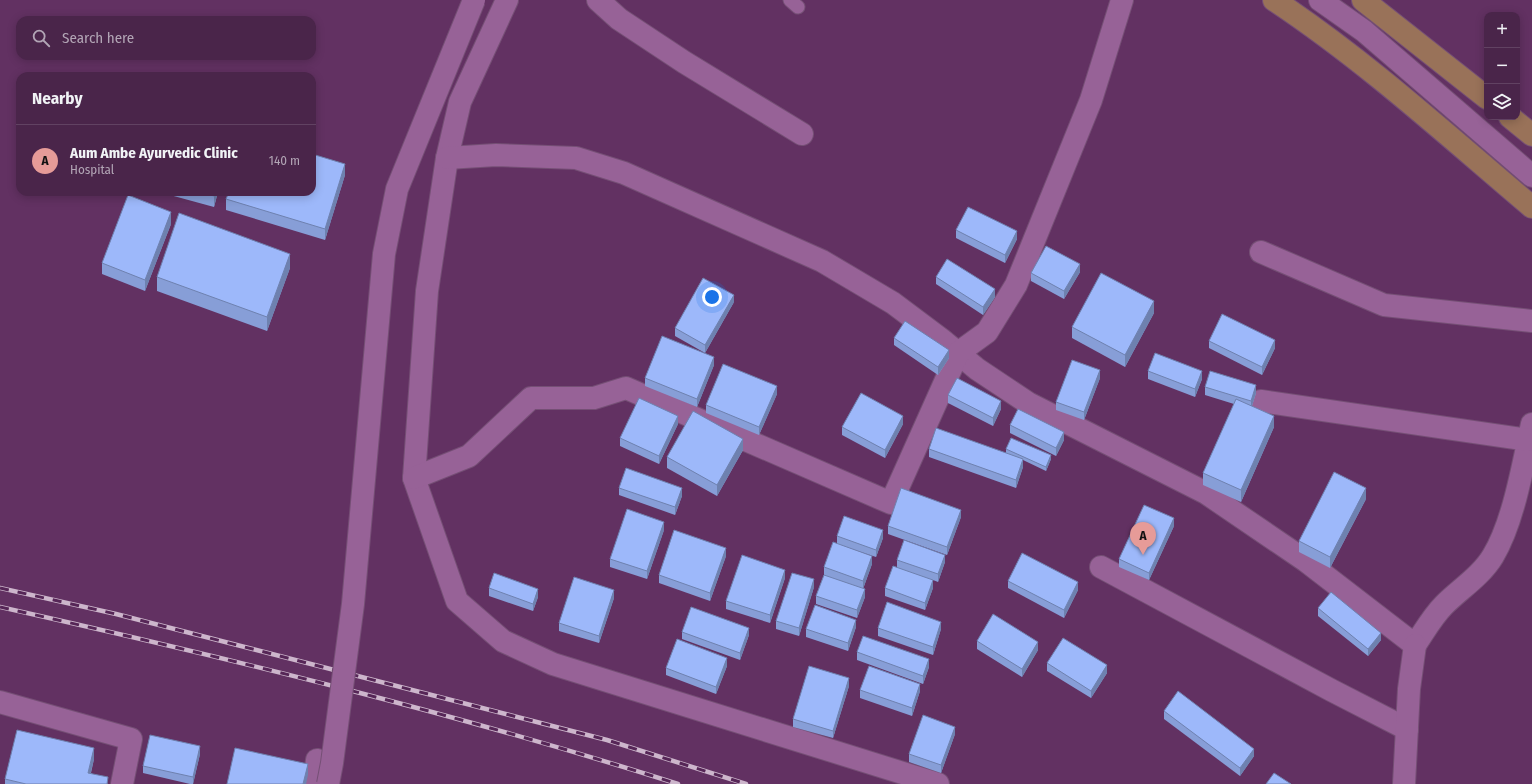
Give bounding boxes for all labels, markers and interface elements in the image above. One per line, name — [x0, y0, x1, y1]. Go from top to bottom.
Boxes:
map controls — [1484, 12, 1520, 120]
button: + — [1484, 12, 1520, 48]
search box — [16, 16, 316, 60]
icon: search — [30, 27, 52, 49]
text: Search here — [62, 29, 134, 47]
button: − — [1484, 48, 1520, 84]
button: layers — [1484, 84, 1520, 120]
text: Nearby — [32, 88, 83, 109]
text: Aum Ambe Ayurvedic Clinic — [70, 144, 238, 162]
text: A — [41, 153, 49, 168]
text: 140 m — [269, 153, 300, 168]
text: Hospital — [70, 162, 114, 177]
your location — [702, 287, 722, 307]
pin: A — [1130, 522, 1156, 555]

